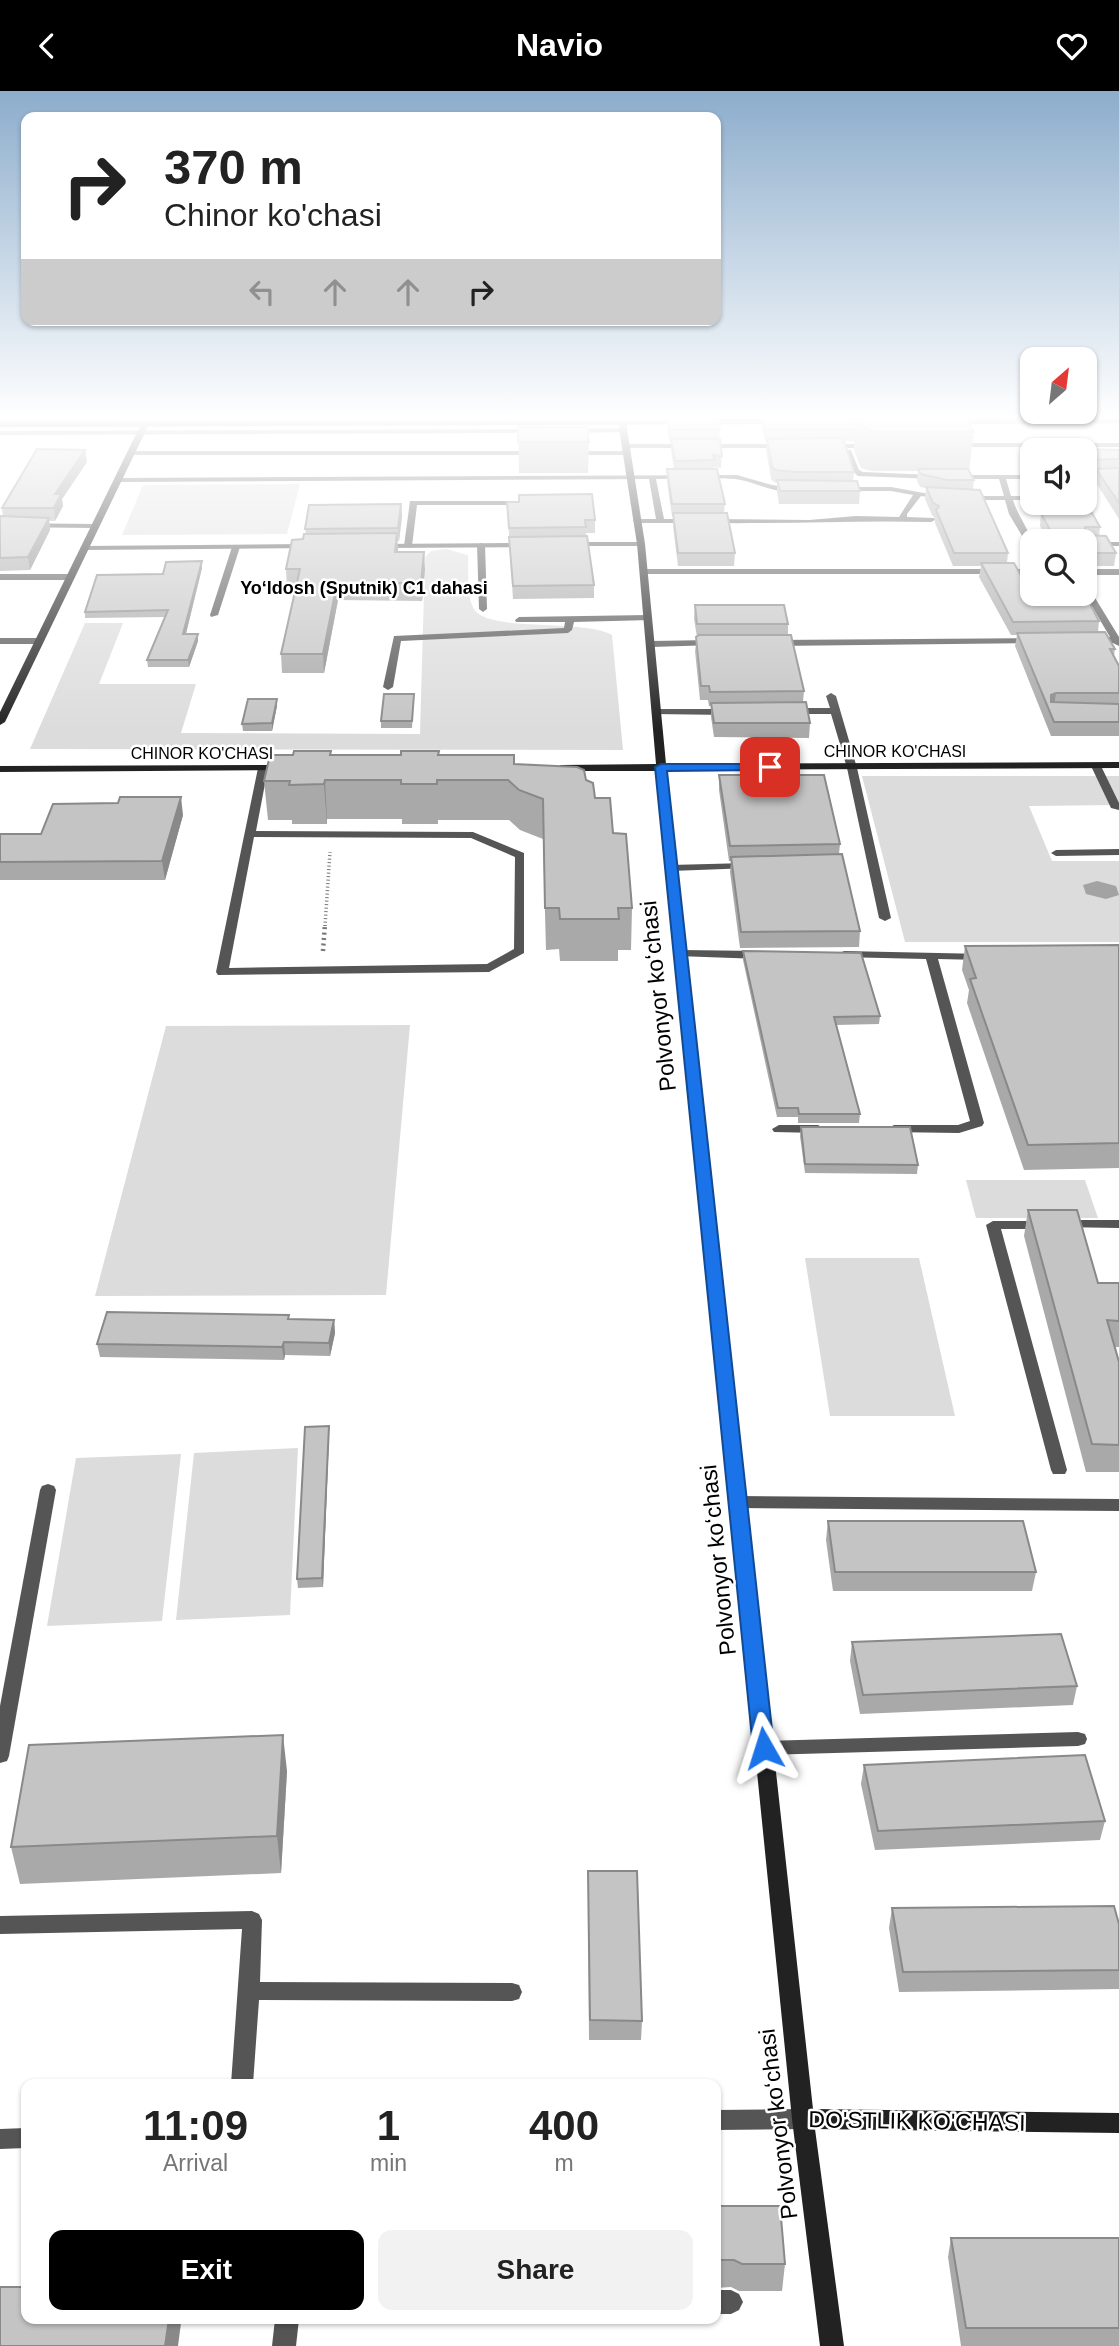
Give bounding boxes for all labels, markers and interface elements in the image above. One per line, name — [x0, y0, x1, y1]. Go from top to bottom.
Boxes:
icon: back — [28, 27, 66, 65]
text: Navio — [516, 27, 603, 63]
icon: heart — [1053, 27, 1091, 65]
icon: right — [49, 140, 140, 231]
text: 370 m — [164, 140, 303, 194]
text: Chinor ko'chasi — [164, 197, 382, 233]
icon: left — [243, 273, 281, 311]
icon: ahead — [316, 273, 354, 311]
icon: ahead — [389, 273, 427, 311]
icon: right — [462, 273, 500, 311]
north arrow — [1020, 347, 1097, 423]
map controls — [1020, 347, 1097, 606]
button: sound — [1020, 438, 1097, 515]
button: search — [1020, 529, 1097, 606]
district label: Yo‘ldosh (Sputnik) C1 dahasi — [240, 578, 488, 598]
pin — [740, 737, 800, 797]
street label: CHINOR KO'CHASI — [824, 743, 966, 760]
street label: CHINOR KO'CHASI — [131, 745, 273, 762]
icon: arrive — [751, 748, 789, 786]
street label: Polvonyor koʻchasi — [635, 899, 681, 1093]
street label: Polvonyor koʻchasi — [695, 1463, 741, 1657]
position arrow — [727, 1711, 801, 1785]
street label: Polvonyor koʻchasi — [753, 2027, 803, 2221]
text: 11:09 — [143, 2102, 248, 2149]
text: 1 — [377, 2102, 400, 2149]
text: 400 — [529, 2102, 599, 2149]
street label: DO'STLIK KO'CHASI — [808, 2106, 1026, 2136]
text: Arrival — [163, 2150, 228, 2176]
text: min — [370, 2150, 407, 2176]
text: m — [554, 2150, 574, 2176]
button: Exit — [49, 2230, 364, 2310]
button: Share — [378, 2230, 693, 2310]

